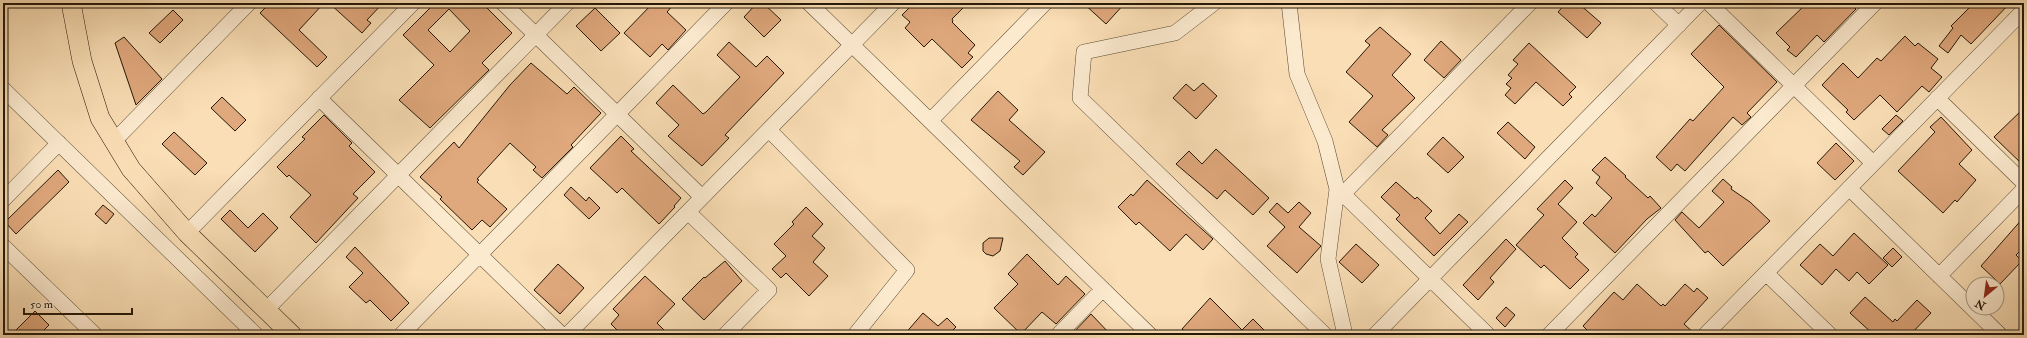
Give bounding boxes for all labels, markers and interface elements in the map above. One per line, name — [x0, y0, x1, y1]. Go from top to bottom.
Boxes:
north arrow — [1965, 276, 2005, 316]
scale bar — [24, 290, 132, 316]
text: N — [1972, 296, 1989, 313]
text: 50 m — [30, 297, 54, 312]

